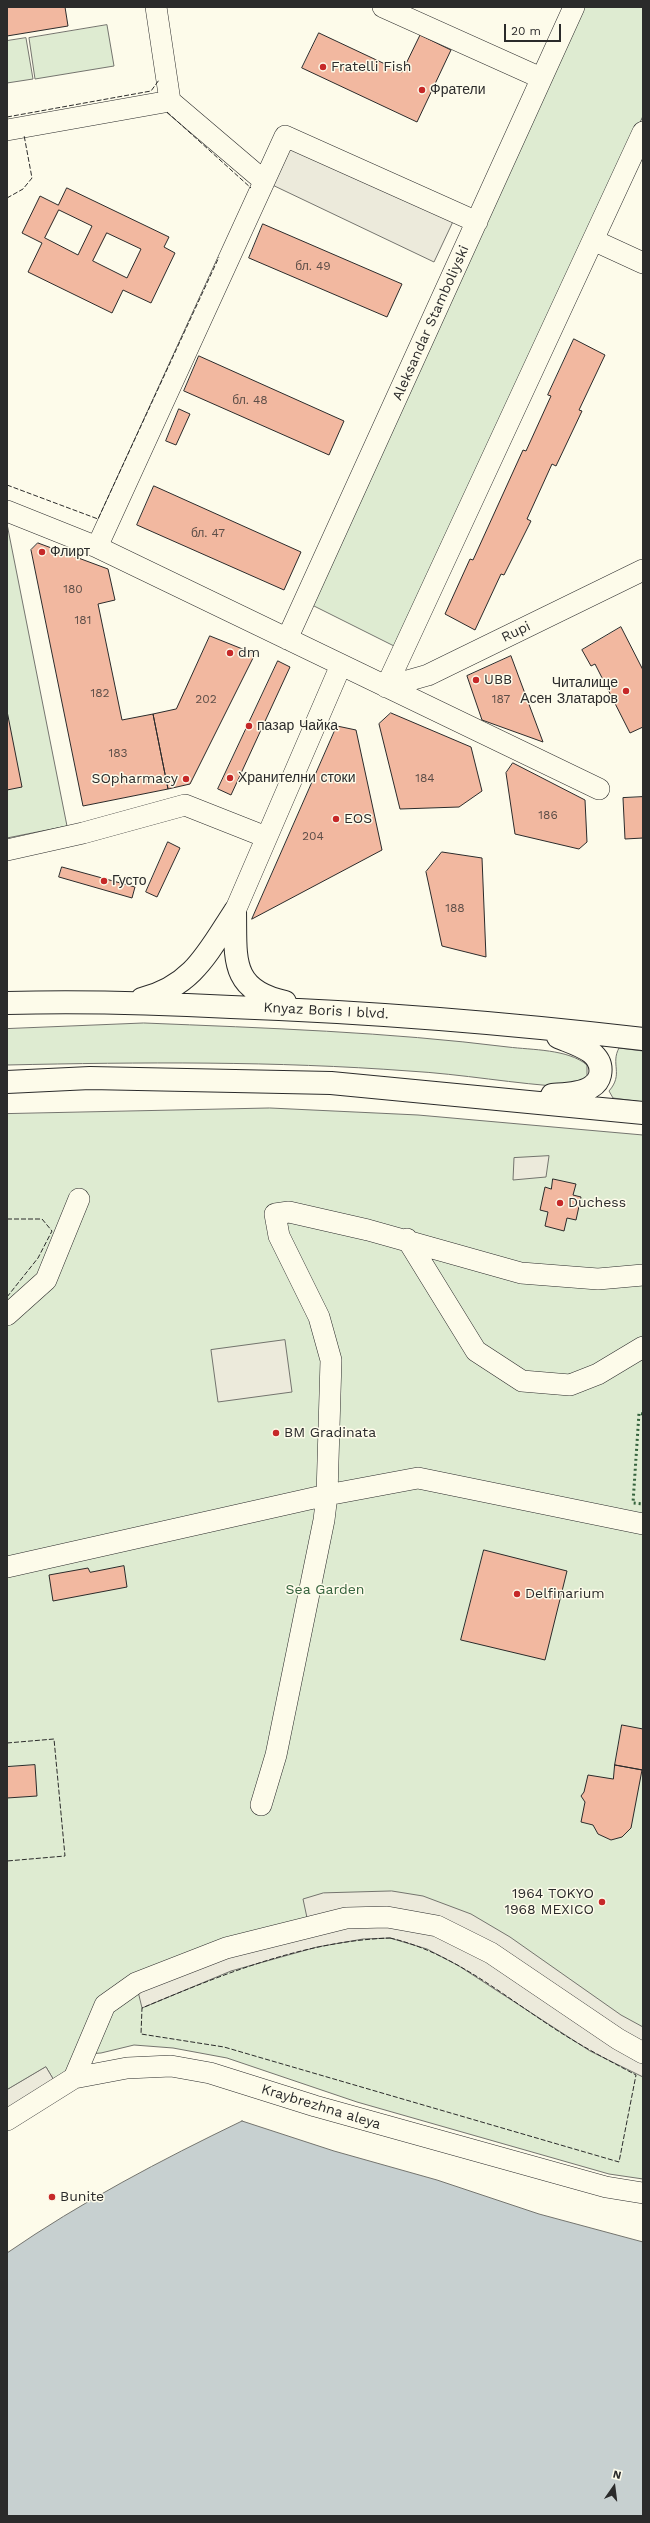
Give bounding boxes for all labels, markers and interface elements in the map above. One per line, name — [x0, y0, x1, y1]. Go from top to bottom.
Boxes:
scale bar — [506, 16, 563, 42]
text: 20 m — [511, 24, 541, 38]
place label: Fratelli Fish — [331, 59, 411, 75]
marker: Fratelli Fish — [318, 62, 328, 72]
place label: Фратели — [430, 82, 485, 98]
marker: Фратели — [417, 85, 427, 95]
street label: Aleksandar Stamboliyski — [389, 243, 473, 403]
house number: бл. 49 — [295, 259, 331, 273]
house number: бл. 48 — [232, 393, 268, 407]
house number: бл. 47 — [191, 526, 225, 540]
place label: Флирт — [50, 544, 90, 560]
marker: Флирт — [37, 547, 47, 557]
house number: 180 — [63, 582, 83, 596]
house number: 181 — [75, 613, 91, 627]
street label: Rupi — [499, 618, 533, 646]
place label: dm — [238, 645, 260, 661]
marker: dm — [225, 648, 235, 658]
place label: UBB — [484, 672, 512, 688]
marker: UBB — [471, 675, 481, 685]
place label: Читалище Асен Златаров — [520, 675, 618, 708]
house number: 182 — [90, 686, 110, 700]
marker: Читалище Асен Златаров — [621, 686, 631, 696]
house number: 202 — [195, 692, 217, 706]
house number: 187 — [492, 692, 510, 706]
place label: пазар Чайка — [257, 718, 338, 734]
marker: пазар Чайка — [244, 721, 254, 731]
house number: 183 — [109, 746, 127, 760]
place label: Хранителни стоки — [238, 770, 356, 786]
place label: SOpharmacy — [91, 771, 178, 787]
house number: 184 — [415, 771, 435, 785]
marker: Хранителни стоки — [225, 773, 235, 783]
marker: SOpharmacy — [181, 774, 191, 784]
house number: 186 — [538, 808, 558, 822]
place label: EOS — [344, 811, 372, 827]
marker: EOS — [331, 814, 341, 824]
house number: 204 — [302, 829, 324, 843]
place label: Густо — [112, 873, 147, 889]
marker: Густо — [99, 876, 109, 886]
house number: 188 — [445, 901, 465, 915]
street label: Knyaz Boris I blvd. — [263, 999, 389, 1023]
place label: Duchess — [568, 1195, 626, 1211]
marker: Duchess — [555, 1198, 565, 1208]
place label: BM Gradinata — [284, 1425, 376, 1441]
marker: BM Gradinata — [271, 1428, 281, 1438]
park label: Sea Garden — [286, 1582, 364, 1598]
place label: Delfinarium — [525, 1586, 605, 1602]
marker: Delfinarium — [512, 1589, 522, 1599]
place label: 1964 TOKYO 1968 MEXICO — [504, 1886, 594, 1918]
marker: 1964 TOKYO 1968 MEXICO — [597, 1897, 607, 1907]
street label: Kraybrezhna aleya — [259, 2081, 383, 2133]
place label: Bunite — [60, 2189, 104, 2205]
marker: Bunite — [47, 2192, 57, 2202]
north arrow — [594, 2467, 634, 2507]
text: N — [611, 2468, 623, 2482]

